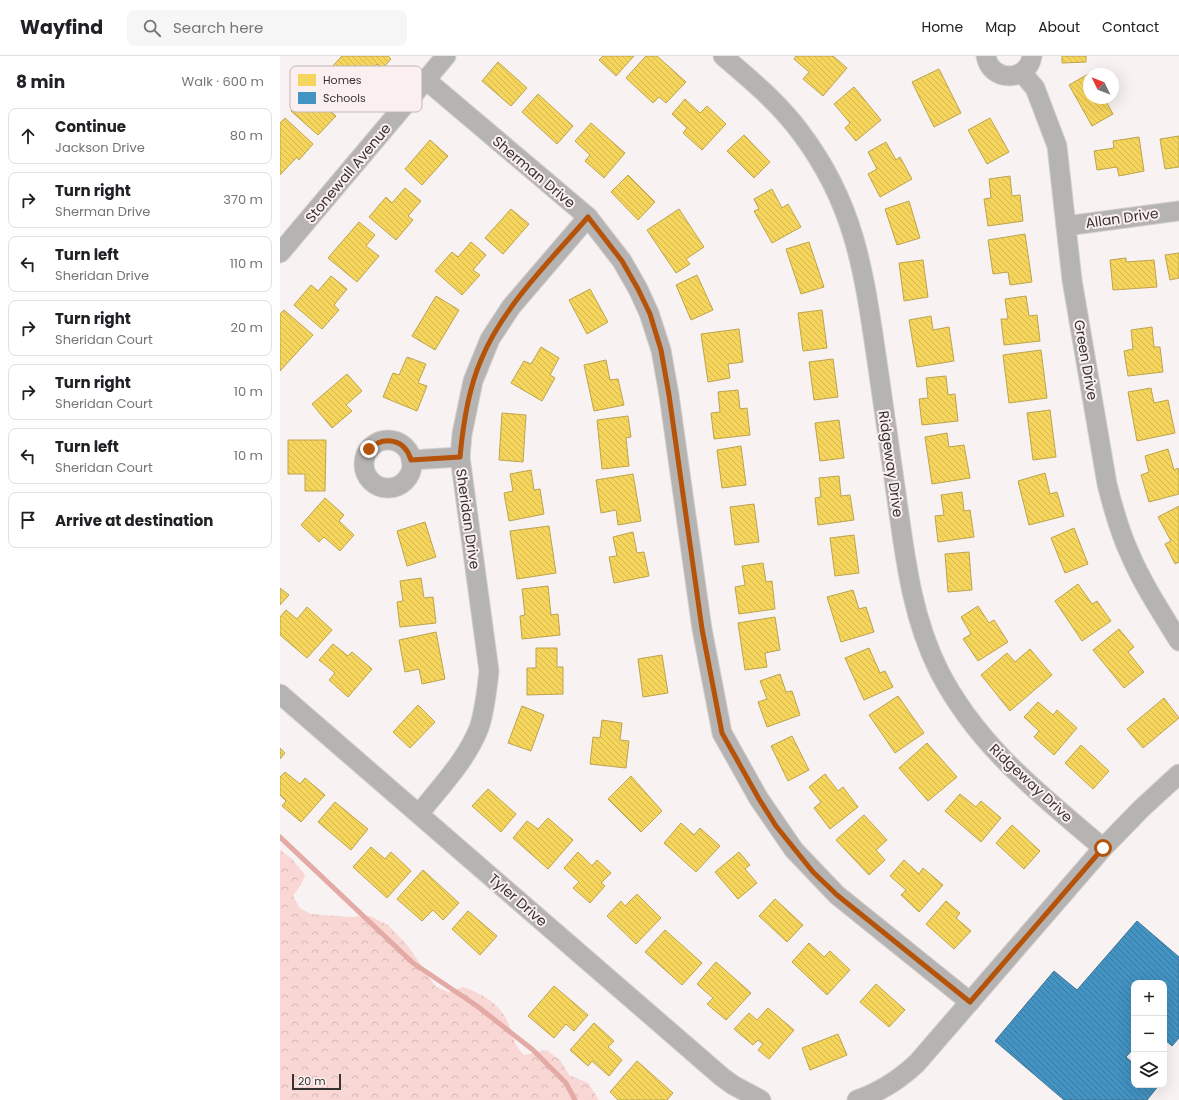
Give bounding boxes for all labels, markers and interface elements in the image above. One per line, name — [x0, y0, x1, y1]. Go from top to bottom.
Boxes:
search box — [127, 10, 407, 46]
text: Wayfind — [20, 14, 103, 41]
icon: search — [141, 17, 163, 39]
text: Search here — [173, 17, 263, 38]
text: Home — [921, 17, 963, 37]
text: Map — [985, 17, 1016, 37]
text: About — [1038, 17, 1080, 37]
text: Contact — [1102, 17, 1159, 37]
legend — [290, 66, 422, 112]
north arrow — [1083, 68, 1119, 104]
text: 8 min — [16, 70, 65, 94]
text: Walk · 600 m — [181, 72, 264, 91]
text: Homes — [323, 72, 362, 88]
text: Schools — [323, 90, 366, 106]
text: Continue — [55, 116, 126, 137]
street label: Stonewall Avenue — [300, 119, 396, 227]
icon: ahead — [17, 125, 39, 147]
text: 80 m — [230, 126, 263, 145]
street label: Sherman Drive — [488, 131, 580, 213]
text: Jackson Drive — [55, 138, 145, 157]
text: Turn right — [55, 180, 131, 201]
icon: right — [17, 189, 39, 211]
text: 370 m — [223, 190, 263, 209]
text: Sherman Drive — [55, 202, 150, 221]
street label: Allan Drive — [1084, 203, 1160, 233]
text: Turn left — [55, 244, 119, 265]
icon: left — [17, 253, 39, 275]
text: 110 m — [230, 254, 263, 273]
text: Sheridan Drive — [55, 266, 149, 285]
text: Turn right — [55, 308, 131, 329]
icon: right — [17, 317, 39, 339]
text: 20 m — [230, 318, 263, 337]
street label: Green Drive — [1069, 318, 1103, 402]
text: Sheridan Court — [55, 330, 153, 349]
text: Turn right — [55, 372, 131, 393]
icon: right — [17, 381, 39, 403]
text: 10 m — [234, 382, 263, 401]
text: Sheridan Court — [55, 394, 153, 413]
street label: Ridgeway Drive — [874, 410, 908, 519]
text: Turn left — [55, 436, 119, 457]
route end — [360, 440, 378, 458]
icon: left — [17, 445, 39, 467]
text: 10 m — [234, 446, 263, 465]
text: Sheridan Court — [55, 458, 153, 477]
street label: Sheridan Drive — [451, 467, 485, 571]
icon: arrive — [17, 509, 39, 531]
text: Arrive at destination — [55, 510, 213, 531]
street label: Ridgeway Drive — [985, 739, 1077, 827]
route start — [1094, 839, 1112, 857]
street label: Tyler Drive — [484, 869, 552, 931]
map controls — [1131, 980, 1167, 1088]
button: + — [1131, 980, 1167, 1016]
button: − — [1131, 1016, 1167, 1052]
button: layers — [1131, 1052, 1167, 1088]
scale bar — [292, 1072, 341, 1091]
text: 20 m — [298, 1073, 326, 1089]

